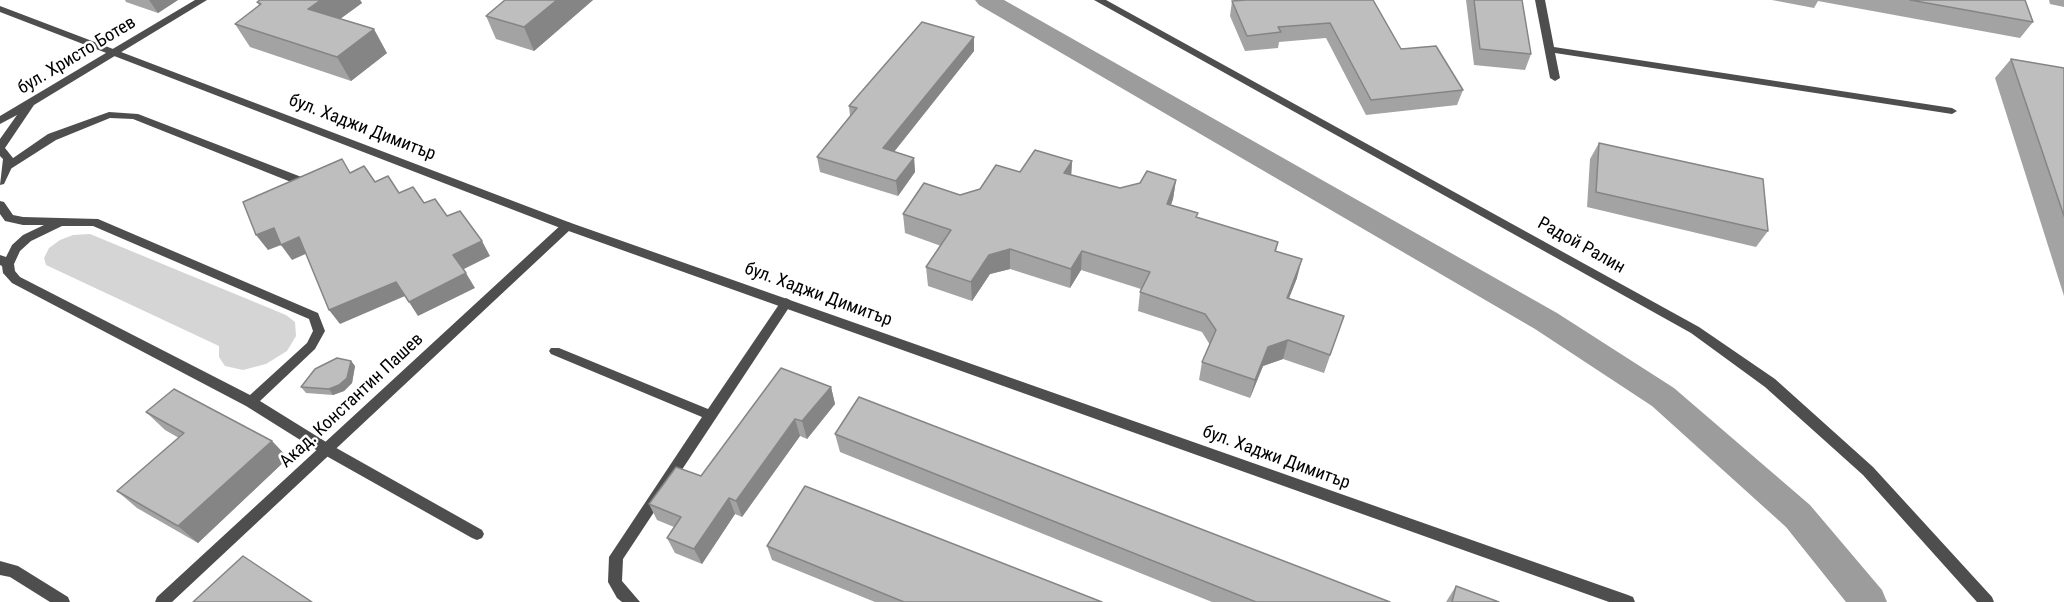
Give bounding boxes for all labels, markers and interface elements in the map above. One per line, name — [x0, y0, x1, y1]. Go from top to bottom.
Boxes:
street label: бул. Христо Ботев — [14, 12, 140, 100]
street label: бул. Хаджи Димитър — [286, 90, 438, 166]
street label: Радой Ралин — [1534, 213, 1628, 279]
street label: бул. Хаджи Димитър — [741, 258, 895, 332]
street label: Акад. Константин Пашев — [276, 329, 428, 473]
street label: бул. Хаджи Димитър — [1199, 421, 1353, 495]

